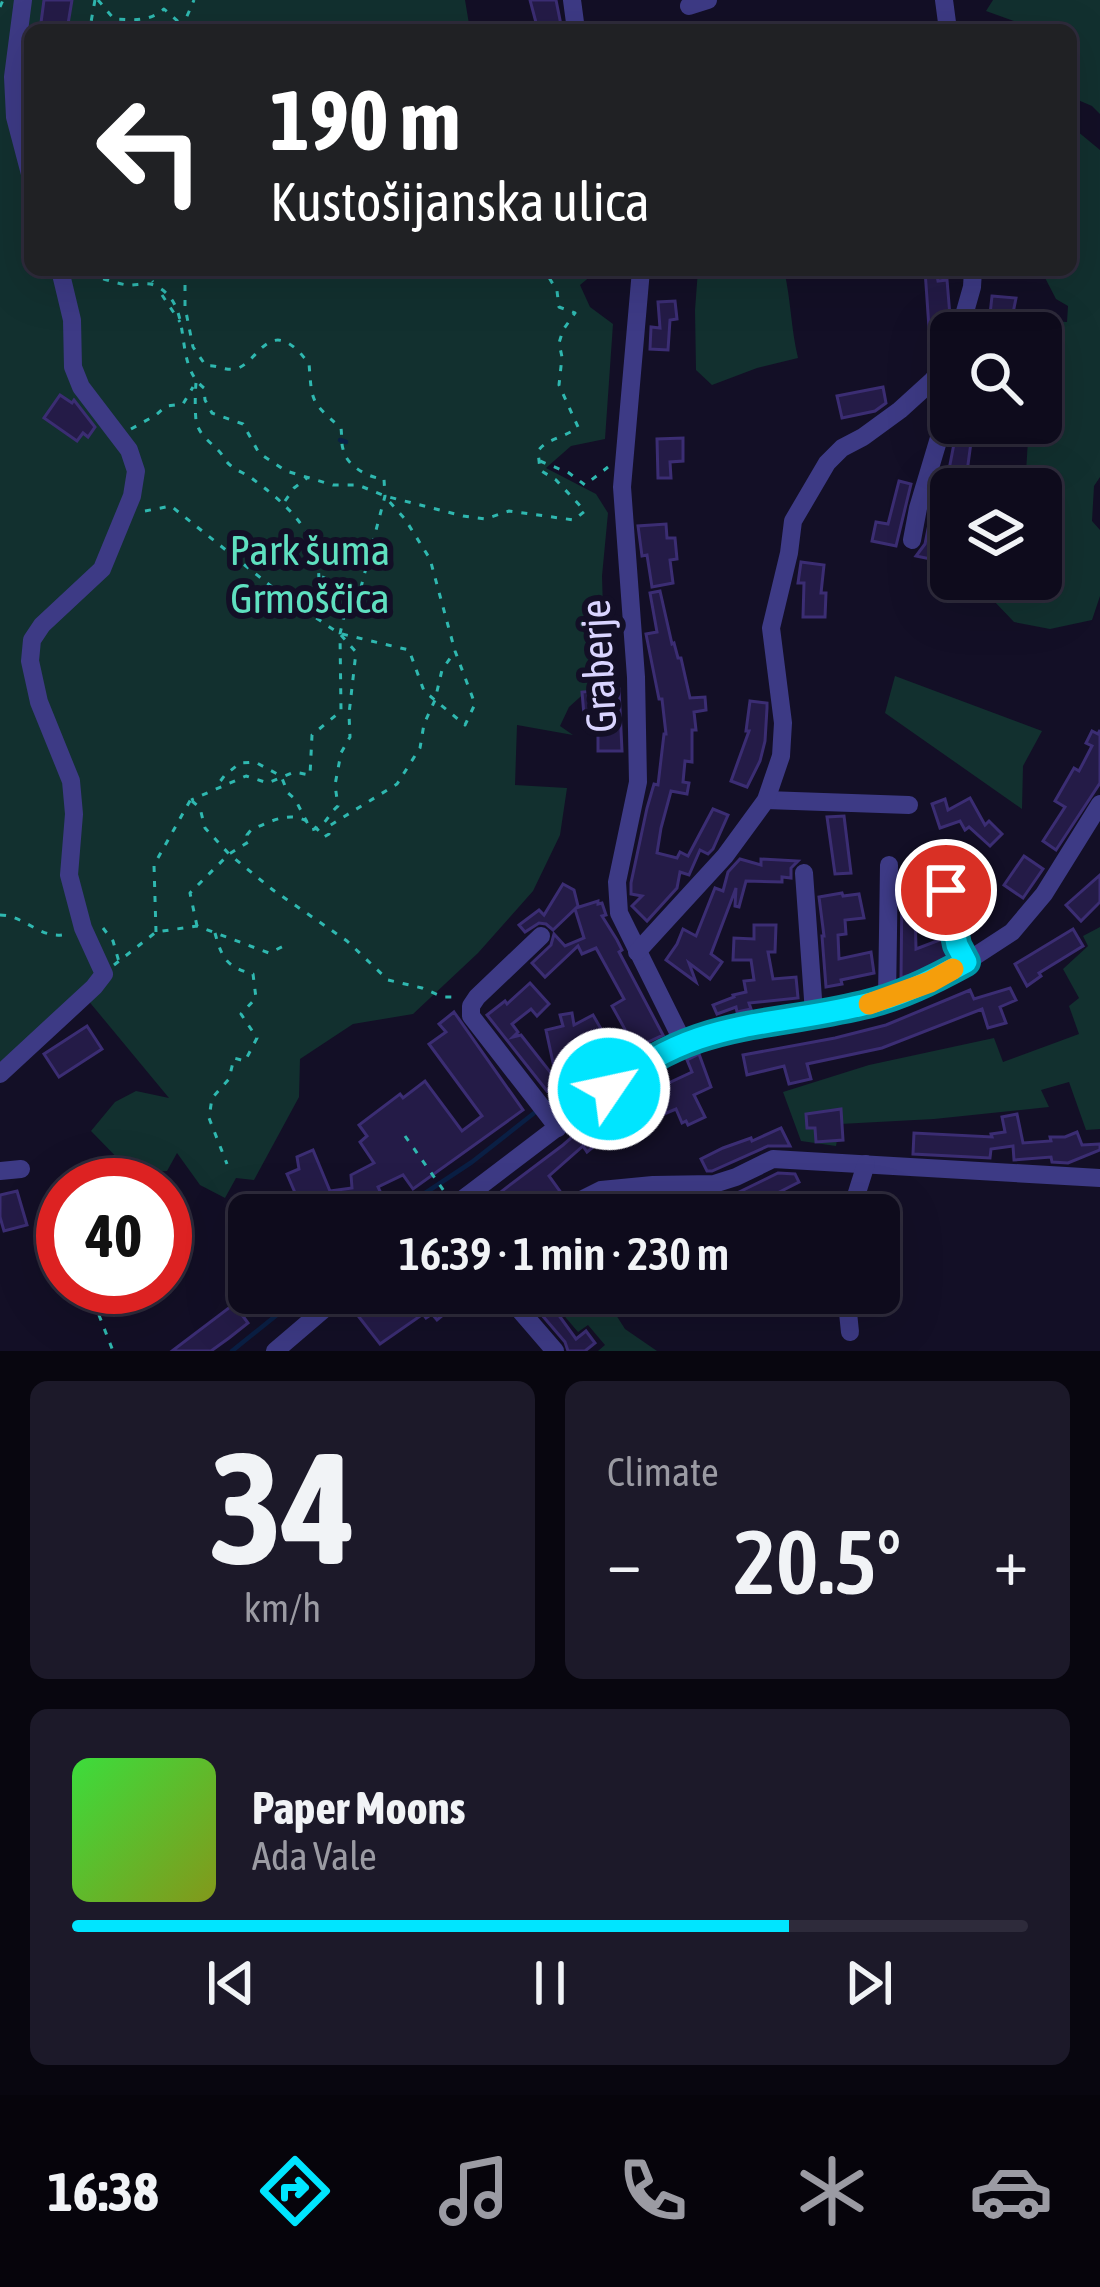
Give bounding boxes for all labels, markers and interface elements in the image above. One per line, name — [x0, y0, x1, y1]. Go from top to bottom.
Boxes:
icon: left — [72, 72, 228, 228]
text: 190 m — [270, 72, 460, 168]
text: Kustošijanska ulica — [270, 171, 650, 232]
map controls — [930, 312, 1062, 600]
button: search — [930, 312, 1062, 444]
button: layers — [930, 468, 1062, 600]
park label: Park šuma Grmoščica — [230, 526, 390, 622]
street label: Graberje — [571, 598, 625, 734]
pin — [895, 839, 997, 941]
icon: arrive — [913, 857, 979, 923]
position arrow — [546, 1026, 672, 1152]
speed limit sign: 40 — [36, 1158, 192, 1314]
text: 16:39 · 1 min · 230 m — [399, 1228, 729, 1280]
text: 34 — [209, 1418, 356, 1597]
text: Climate — [607, 1450, 719, 1494]
text: 20.5° — [734, 1510, 901, 1613]
text: − — [607, 1523, 641, 1599]
text: + — [994, 1523, 1028, 1599]
text: km/h — [244, 1586, 321, 1630]
text: Paper Moons — [252, 1782, 465, 1834]
text: Ada Vale — [252, 1834, 377, 1878]
icon: previous — [198, 1950, 264, 2016]
icon: pause — [517, 1950, 583, 2016]
icon: next — [836, 1950, 902, 2016]
icon: directions — [253, 2149, 337, 2233]
icon: music — [432, 2149, 516, 2233]
icon: phone — [611, 2149, 695, 2233]
icon: climate — [790, 2149, 874, 2233]
icon: car — [969, 2149, 1053, 2233]
text: 16:38 — [47, 2161, 159, 2222]

